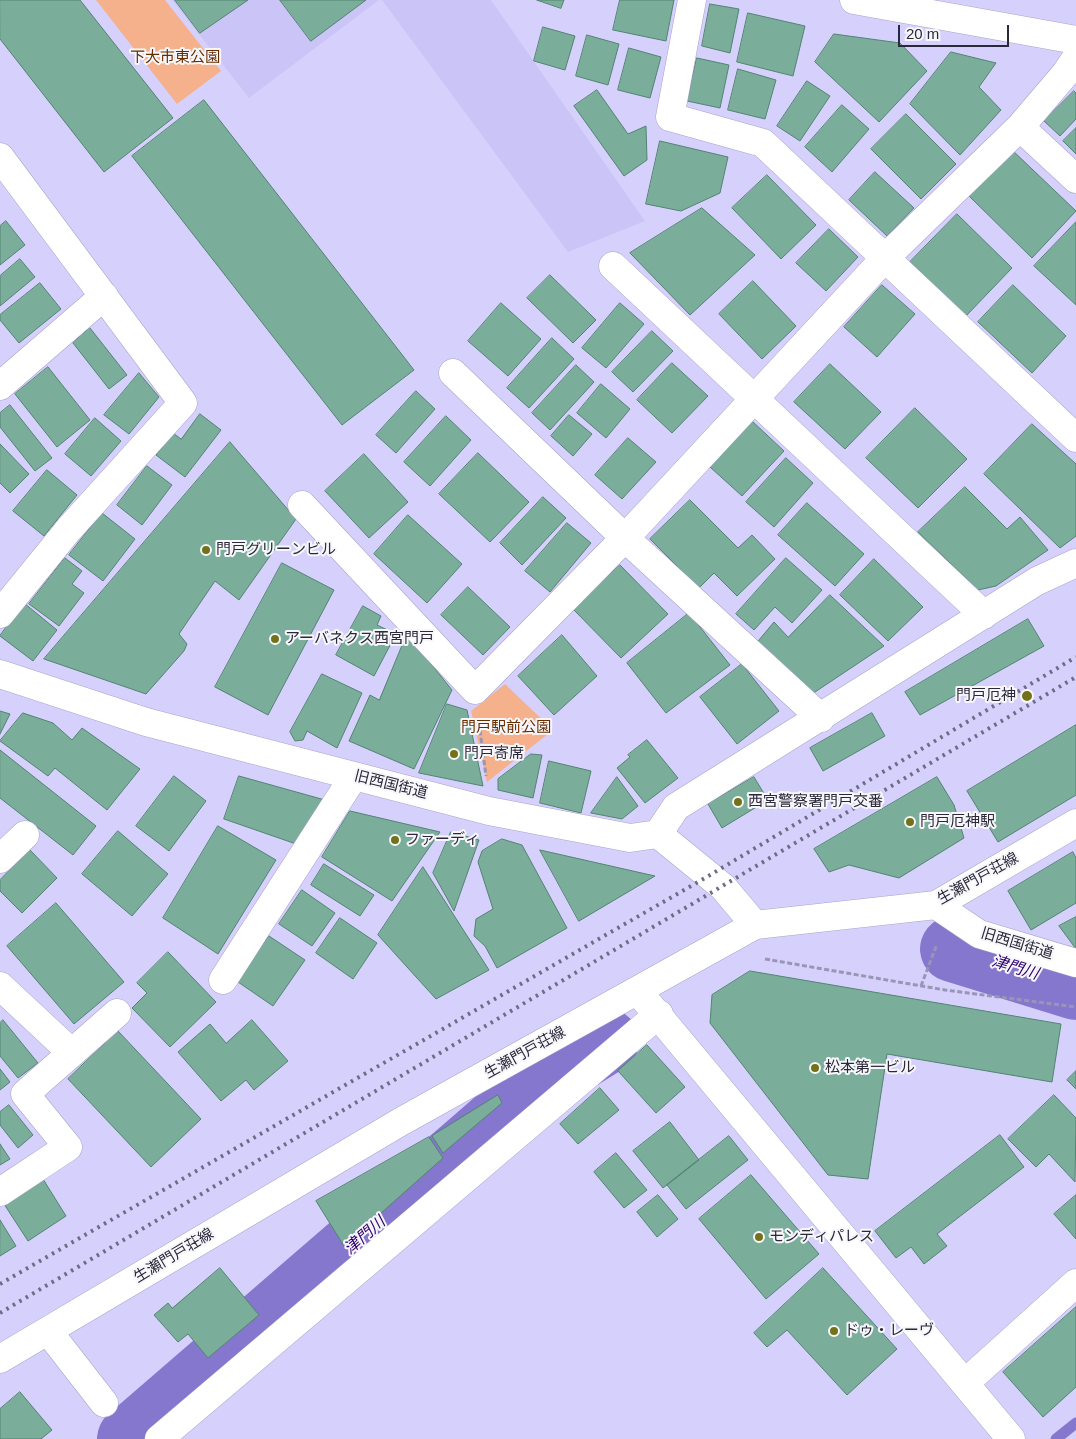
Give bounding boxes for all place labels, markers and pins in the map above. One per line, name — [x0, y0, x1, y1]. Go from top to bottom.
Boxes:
place label: 門戸グリーンビル — [216, 541, 336, 559]
marker: 門戸グリーンビル — [200, 544, 212, 556]
place label: アーバネクス西宮門戸 — [285, 630, 434, 648]
marker: アーバネクス西宮門戸 — [269, 633, 281, 645]
place label: 門戸厄神 — [956, 687, 1016, 705]
marker: 門戸厄神 — [1020, 689, 1034, 703]
place label: 門戸寄席 — [464, 745, 524, 763]
marker: 門戸寄席 — [448, 748, 460, 760]
place label: 西宮警察署門戸交番 — [748, 793, 883, 811]
marker: 西宮警察署門戸交番 — [732, 796, 744, 808]
place label: 門戸厄神駅 — [920, 813, 995, 831]
marker: 門戸厄神駅 — [904, 816, 916, 828]
place label: ファーディ — [405, 831, 480, 849]
marker: ファーディ — [389, 834, 401, 846]
place label: 松本第一ビル — [825, 1059, 915, 1077]
marker: 松本第一ビル — [809, 1062, 821, 1074]
place label: モンディパレス — [769, 1228, 874, 1246]
marker: モンディパレス — [753, 1231, 765, 1243]
place label: ドゥ・レーヴ — [844, 1322, 934, 1340]
marker: ドゥ・レーヴ — [828, 1325, 840, 1337]

